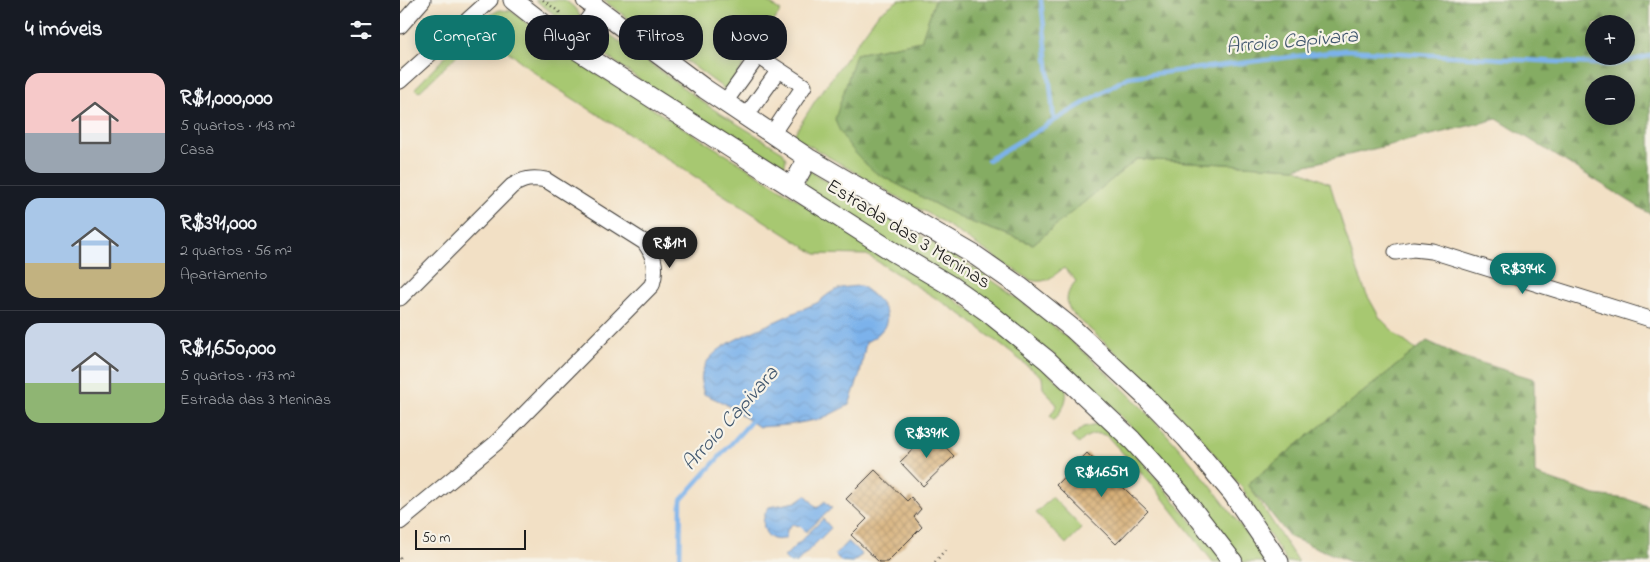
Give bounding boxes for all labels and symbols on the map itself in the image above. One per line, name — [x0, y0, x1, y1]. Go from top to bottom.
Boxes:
water label: Arroio Capivara — [1225, 21, 1360, 63]
street label: Estrada das 3 Meninas — [820, 173, 996, 297]
pin: R$1M — [640, 226, 700, 269]
pin: R$394K — [1482, 252, 1564, 295]
water label: Arroio Capivara — [676, 359, 787, 478]
pin: R$391K — [886, 416, 968, 459]
pin: R$1.65M — [1056, 456, 1148, 498]
scale bar — [415, 527, 526, 550]

